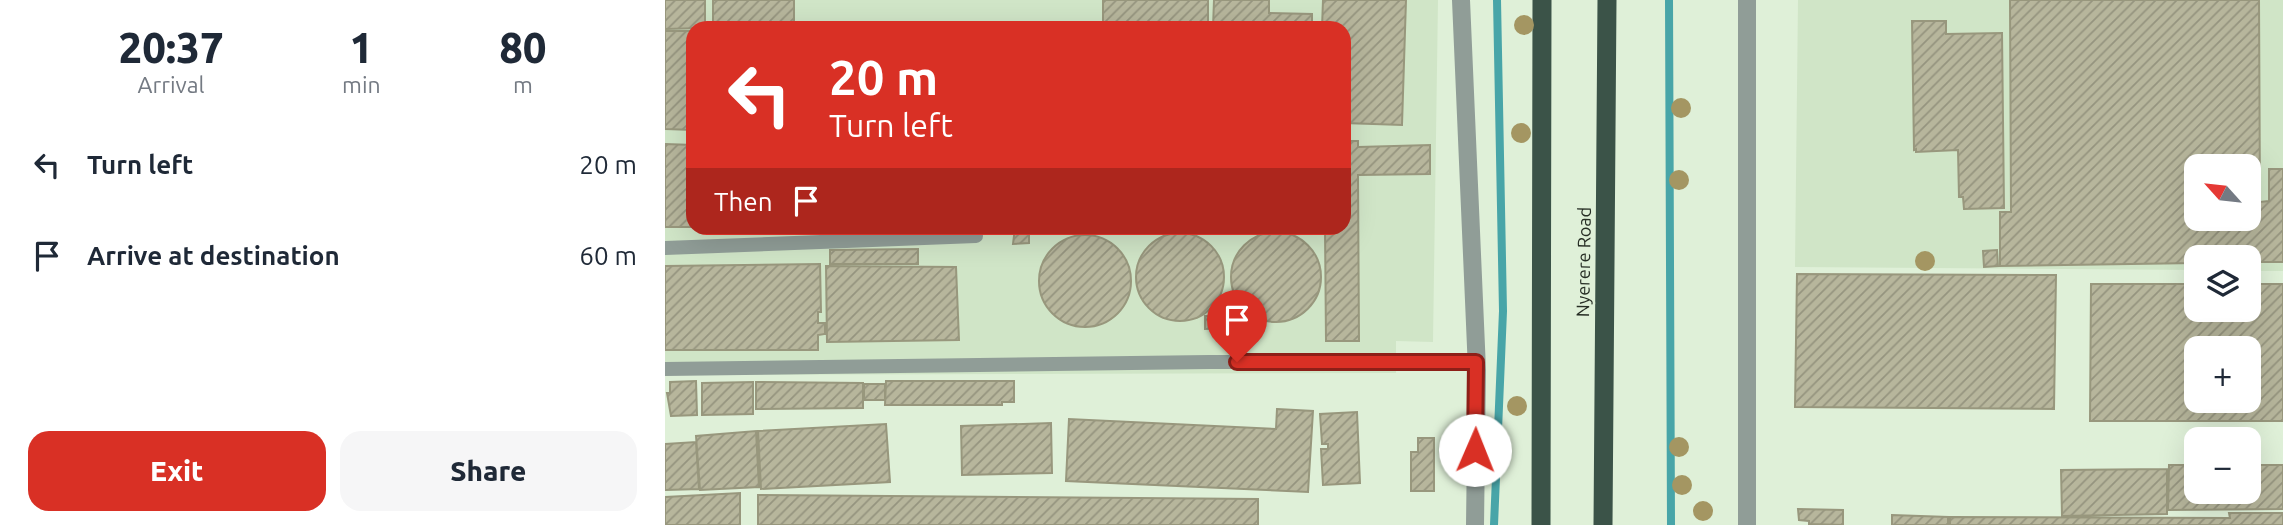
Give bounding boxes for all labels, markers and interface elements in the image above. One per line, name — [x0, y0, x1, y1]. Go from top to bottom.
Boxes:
text: 20:37 — [118, 24, 224, 71]
text: 1 — [350, 24, 373, 71]
text: 80 — [499, 24, 547, 71]
icon: left — [714, 49, 805, 140]
text: 20 m — [829, 49, 938, 104]
text: Arrival — [138, 72, 205, 97]
text: min — [342, 72, 381, 97]
text: m — [513, 72, 533, 97]
text: Turn left — [829, 107, 953, 143]
icon: left — [28, 146, 66, 184]
text: Turn left — [87, 150, 193, 179]
text: 20 m — [579, 150, 637, 179]
north arrow — [2184, 154, 2261, 231]
map controls — [2184, 154, 2261, 504]
icon: arrive — [787, 182, 825, 220]
text: Then — [714, 187, 773, 216]
street label: Nyerere Road — [1572, 207, 1594, 317]
icon: arrive — [28, 237, 66, 275]
text: Arrive at destination — [87, 241, 340, 270]
text: 60 m — [579, 241, 637, 270]
button: layers — [2184, 245, 2261, 322]
pin — [1207, 290, 1267, 362]
icon: arrive — [1218, 301, 1256, 339]
button: + — [2184, 336, 2261, 413]
position arrow — [1438, 413, 1512, 487]
button: − — [2184, 427, 2261, 504]
button: Exit — [28, 431, 326, 511]
button: Share — [340, 431, 637, 511]

